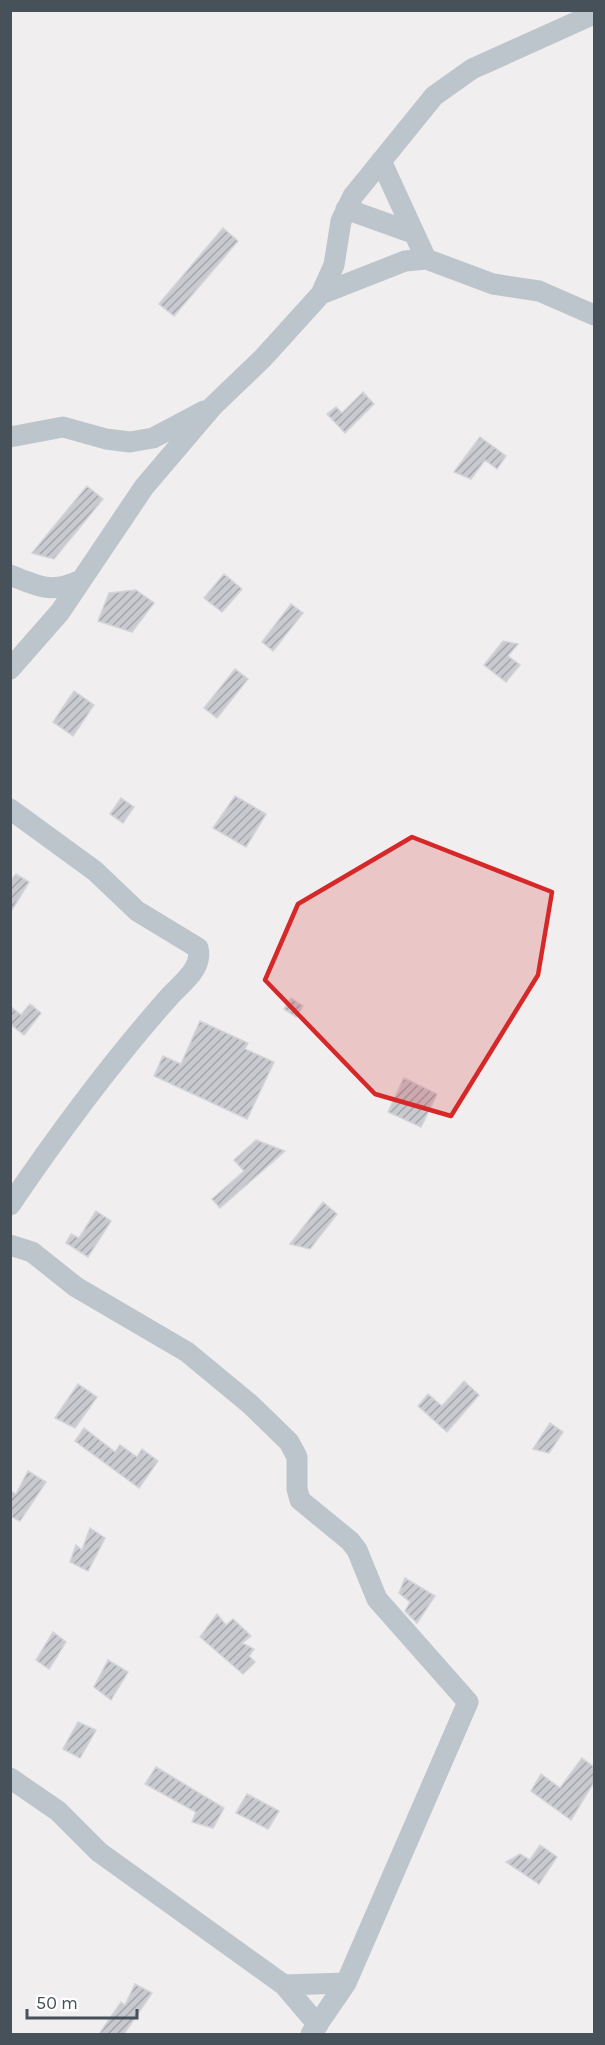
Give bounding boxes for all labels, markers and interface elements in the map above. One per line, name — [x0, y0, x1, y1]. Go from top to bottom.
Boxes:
scale bar — [27, 1982, 136, 2020]
text: 50 m — [36, 1992, 78, 2014]

